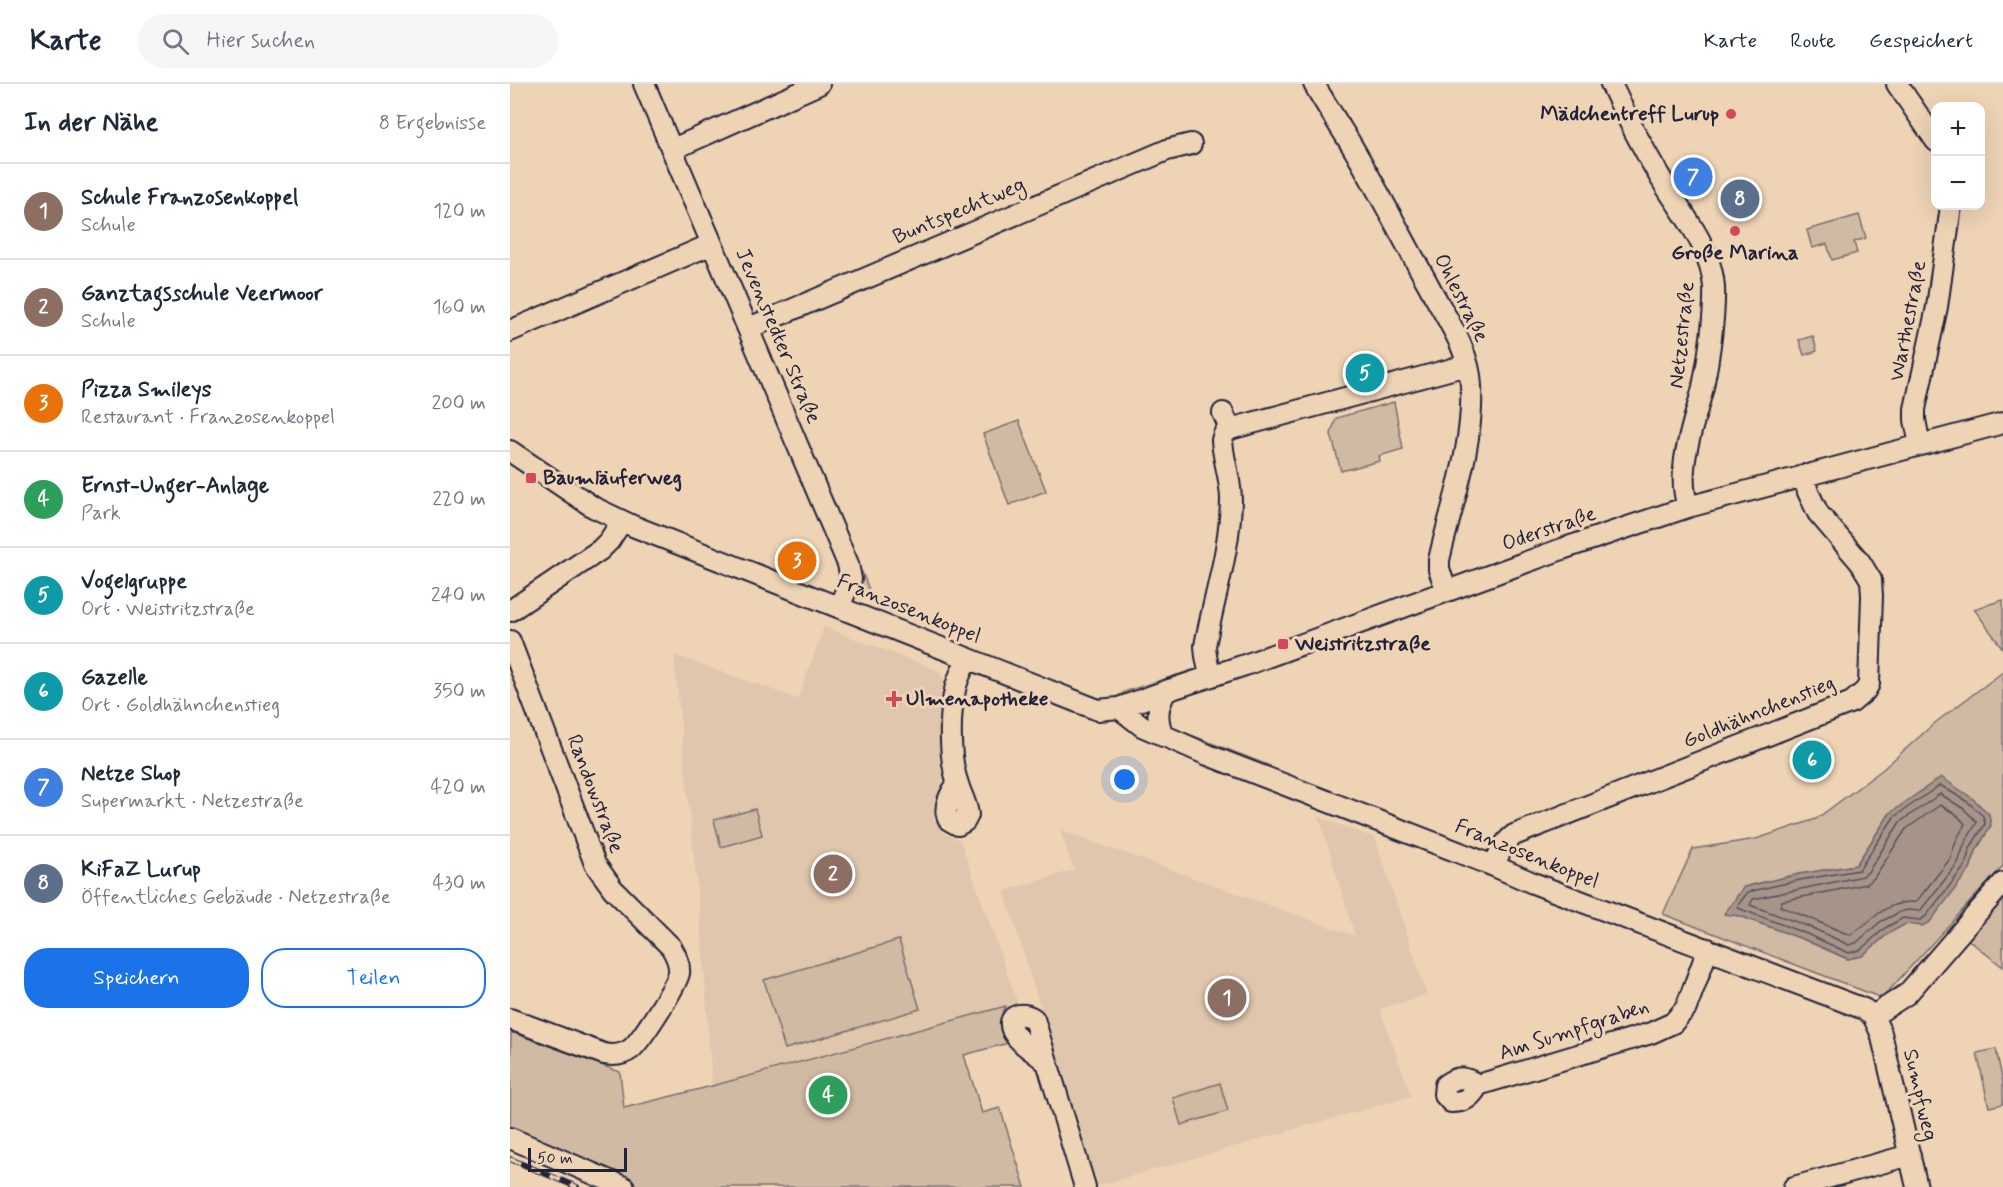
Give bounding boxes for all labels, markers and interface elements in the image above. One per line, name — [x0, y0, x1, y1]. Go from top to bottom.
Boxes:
search box — [138, 14, 558, 68]
text: Karte — [30, 23, 102, 60]
icon: search — [159, 25, 192, 58]
text: Hier suchen — [207, 27, 315, 55]
text: Karte — [1704, 27, 1757, 55]
text: Route — [1790, 27, 1836, 55]
text: Gespeichert — [1869, 27, 1973, 55]
place label: Mädchentreff Lurup — [1540, 100, 1719, 128]
map controls — [1931, 102, 1985, 210]
button: + — [1931, 102, 1985, 156]
text: In der Nähe — [24, 106, 158, 140]
marker: Mädchentreff Lurup — [1724, 107, 1738, 121]
text: 8 Ergebnisse — [379, 110, 486, 137]
pin: 7 — [1674, 154, 1712, 200]
button: − — [1931, 156, 1985, 210]
street label: Buntspechtweg — [889, 171, 1030, 252]
pin: 8 — [1720, 176, 1760, 222]
text: Schule Franzosenkoppel — [81, 184, 298, 212]
text: 1 — [39, 198, 48, 225]
text: 120 m — [433, 198, 486, 225]
text: Schule — [81, 212, 136, 239]
marker: Große Marina — [1728, 224, 1742, 238]
place label: Große Marina — [1671, 239, 1799, 267]
street label: Jevenstedter Straße — [728, 244, 828, 428]
street label: Ohlestraße — [1427, 249, 1495, 347]
street label: Warthestraße — [1883, 258, 1933, 384]
text: Ganztagsschule Veermoor — [81, 280, 323, 308]
street label: Netzestraße — [1662, 280, 1702, 390]
text: 2 — [39, 294, 48, 321]
text: 160 m — [433, 294, 486, 321]
text: Schule — [81, 308, 136, 335]
pin: 5 — [1346, 350, 1384, 396]
text: Pizza Smileys — [81, 376, 212, 404]
text: 3 — [39, 390, 48, 417]
text: 200 m — [431, 390, 486, 417]
text: Restaurant · Franzosenkoppel — [81, 404, 335, 431]
place label: Baumläuferweg — [543, 464, 682, 492]
marker: Baumläuferweg — [524, 471, 538, 485]
text: Ernst-Unger-Anlage — [81, 472, 269, 500]
text: 4 — [38, 486, 49, 513]
text: 220 m — [432, 486, 486, 513]
text: Park — [81, 500, 121, 527]
street label: Oderstraße — [1498, 500, 1600, 558]
pin: 3 — [778, 538, 816, 584]
street label: Franzosenkoppel — [833, 567, 985, 651]
text: Vogelgruppe — [81, 568, 187, 596]
text: 5 — [38, 582, 50, 609]
text: 240 m — [431, 582, 486, 609]
text: Ort · Weistritzstraße — [81, 596, 255, 623]
place label: Weistritzstraße — [1294, 630, 1431, 658]
marker: Weistritzstraße — [1276, 637, 1290, 651]
text: Gazelle — [81, 664, 148, 692]
street label: Goldhähnchenstieg — [1679, 669, 1839, 755]
text: 6 — [38, 678, 49, 705]
text: 350 m — [433, 678, 486, 705]
place label: Ulmenapotheke — [906, 685, 1048, 713]
text: Ort · Goldhähnchenstieg — [81, 692, 280, 719]
marker: Ulmenapotheke — [887, 692, 901, 706]
street label: Randowstraße — [560, 731, 630, 857]
pin: 6 — [1792, 738, 1832, 782]
text: Netze Shop — [81, 760, 181, 788]
your location — [1110, 765, 1139, 794]
text: 7 — [37, 774, 50, 801]
text: 420 m — [430, 774, 486, 801]
text: Supermarkt · Netzestraße — [81, 788, 304, 815]
street label: Franzosenkoppel — [1451, 812, 1603, 896]
pin: 2 — [814, 852, 852, 896]
text: KiFaZ Lurup — [81, 856, 201, 884]
text: 8 — [38, 870, 49, 897]
text: 430 m — [433, 870, 486, 897]
text: Öffentliches Gebäude · Netzestraße — [81, 884, 390, 911]
button: Speichern — [24, 948, 249, 1008]
button: Teilen — [261, 948, 486, 1008]
pin: 1 — [1208, 976, 1246, 1020]
street label: Am Sumpfgraben — [1495, 993, 1653, 1068]
street label: Sumpfweg — [1895, 1046, 1944, 1144]
pin: 4 — [808, 1072, 848, 1118]
scale bar — [528, 1145, 627, 1172]
text: 50 m — [537, 1148, 573, 1169]

